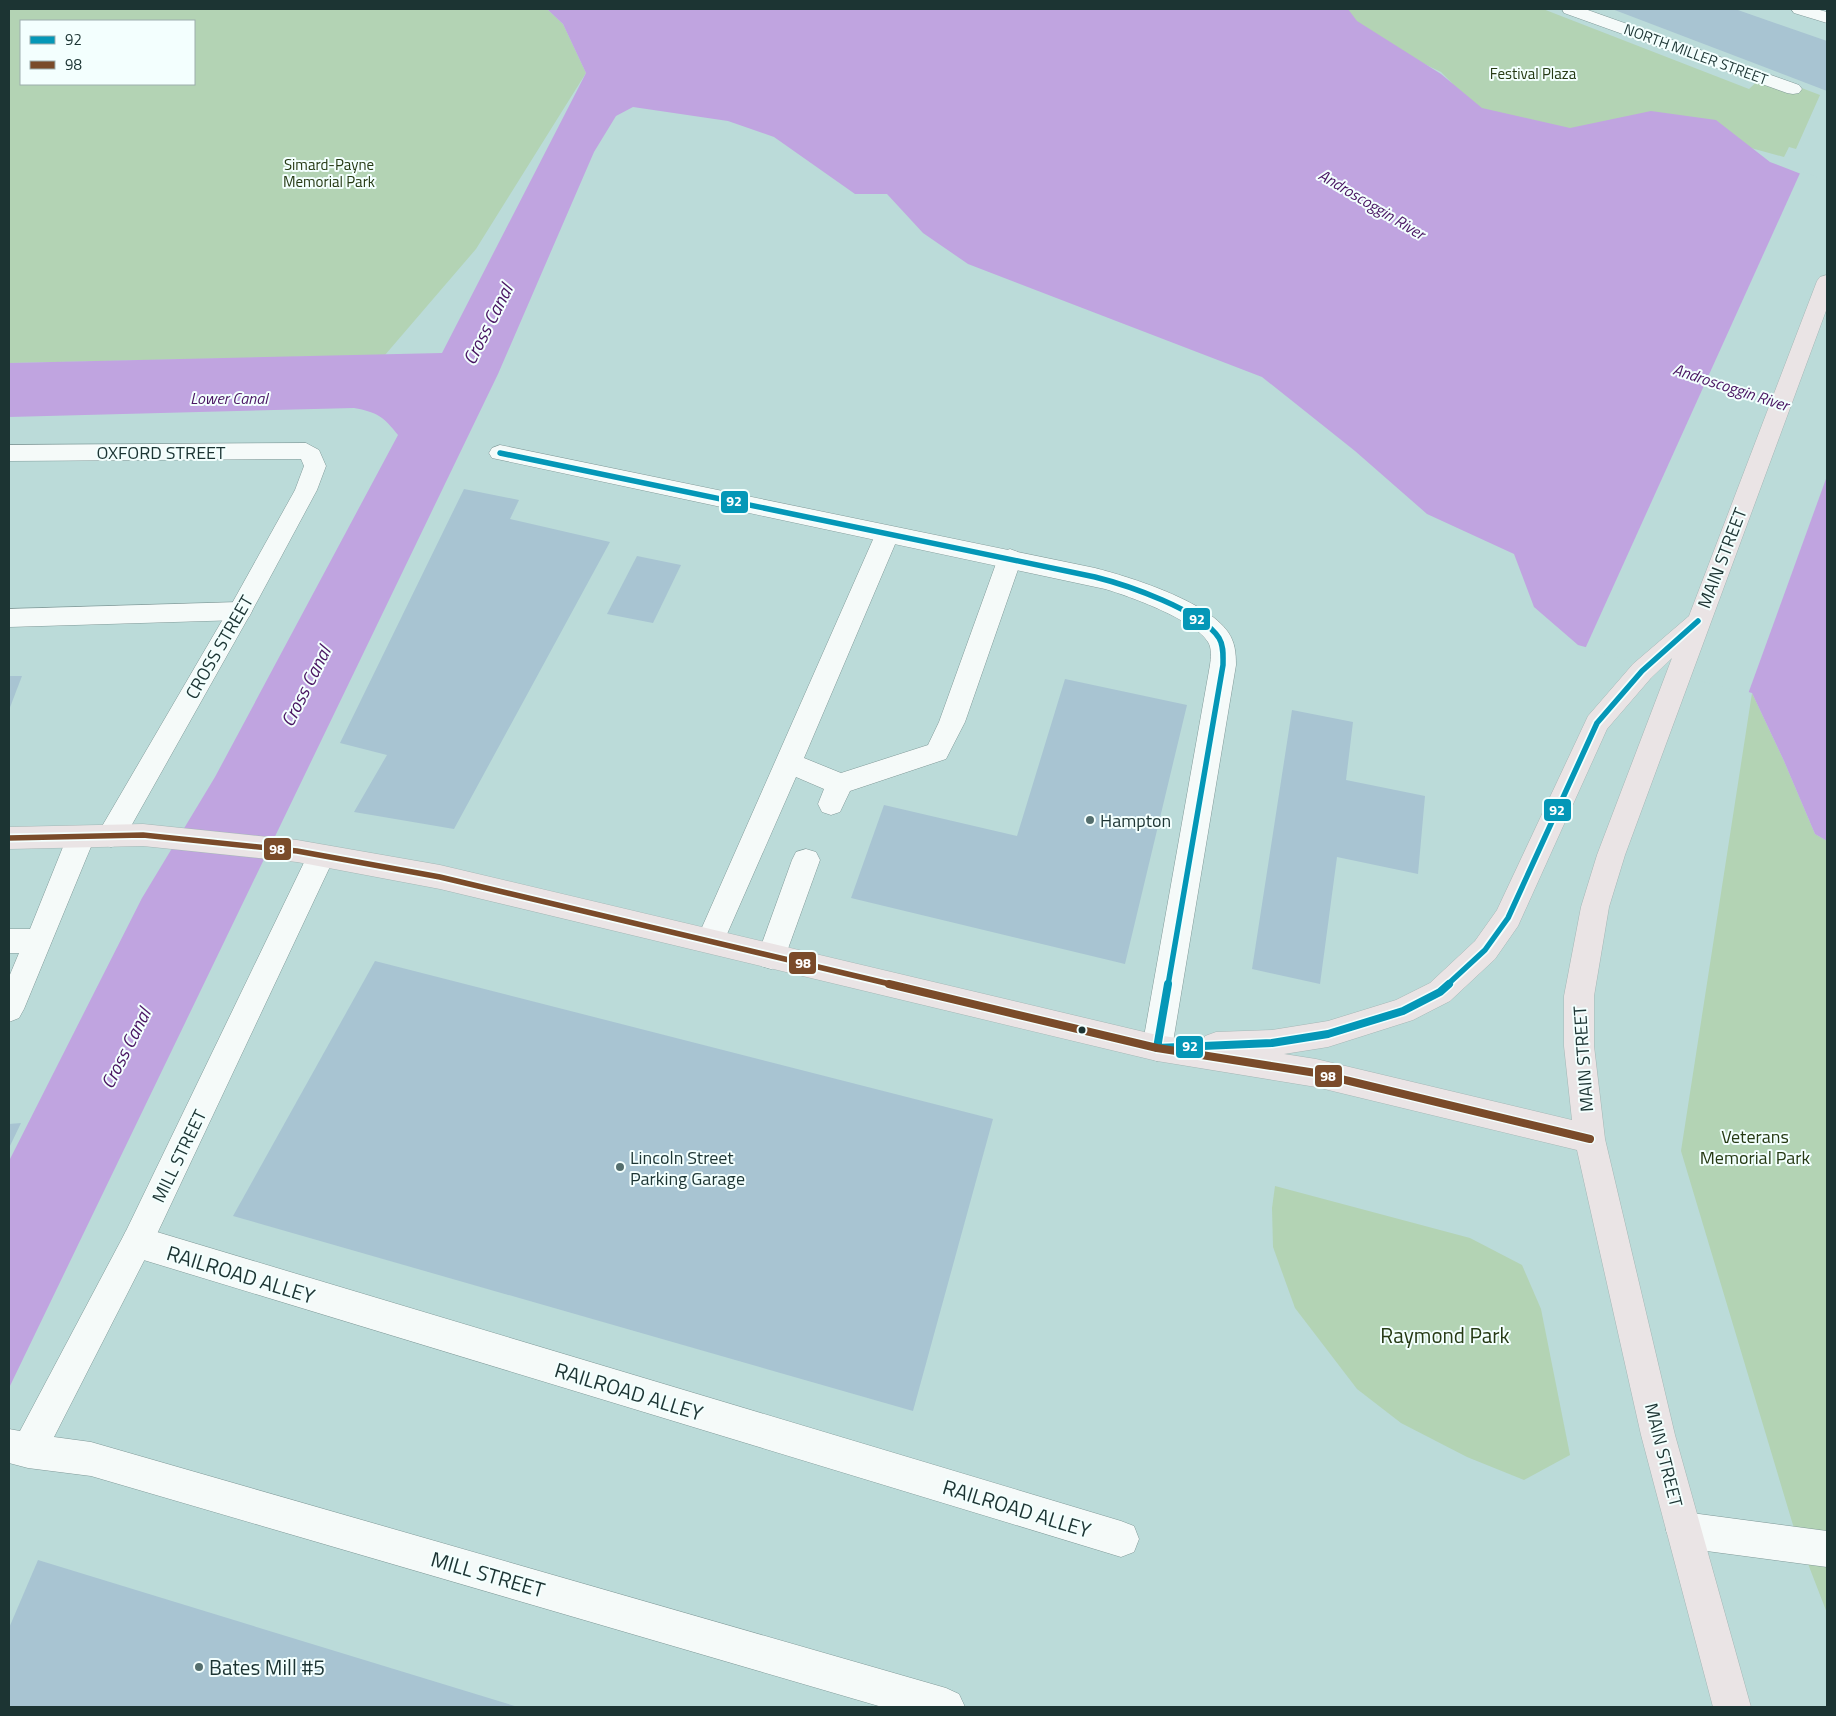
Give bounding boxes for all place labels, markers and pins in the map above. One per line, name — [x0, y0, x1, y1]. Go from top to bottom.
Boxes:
place label: Hampton — [1100, 807, 1171, 834]
marker: Hampton — [1084, 814, 1096, 826]
unlabelled marker — [1077, 1025, 1087, 1035]
place label: Lincoln Street Parking Garage — [630, 1144, 745, 1192]
marker: Lincoln Street Parking Garage — [614, 1161, 626, 1173]
place label: Bates Mill #5 — [209, 1651, 325, 1683]
marker: Bates Mill #5 — [193, 1661, 205, 1673]

